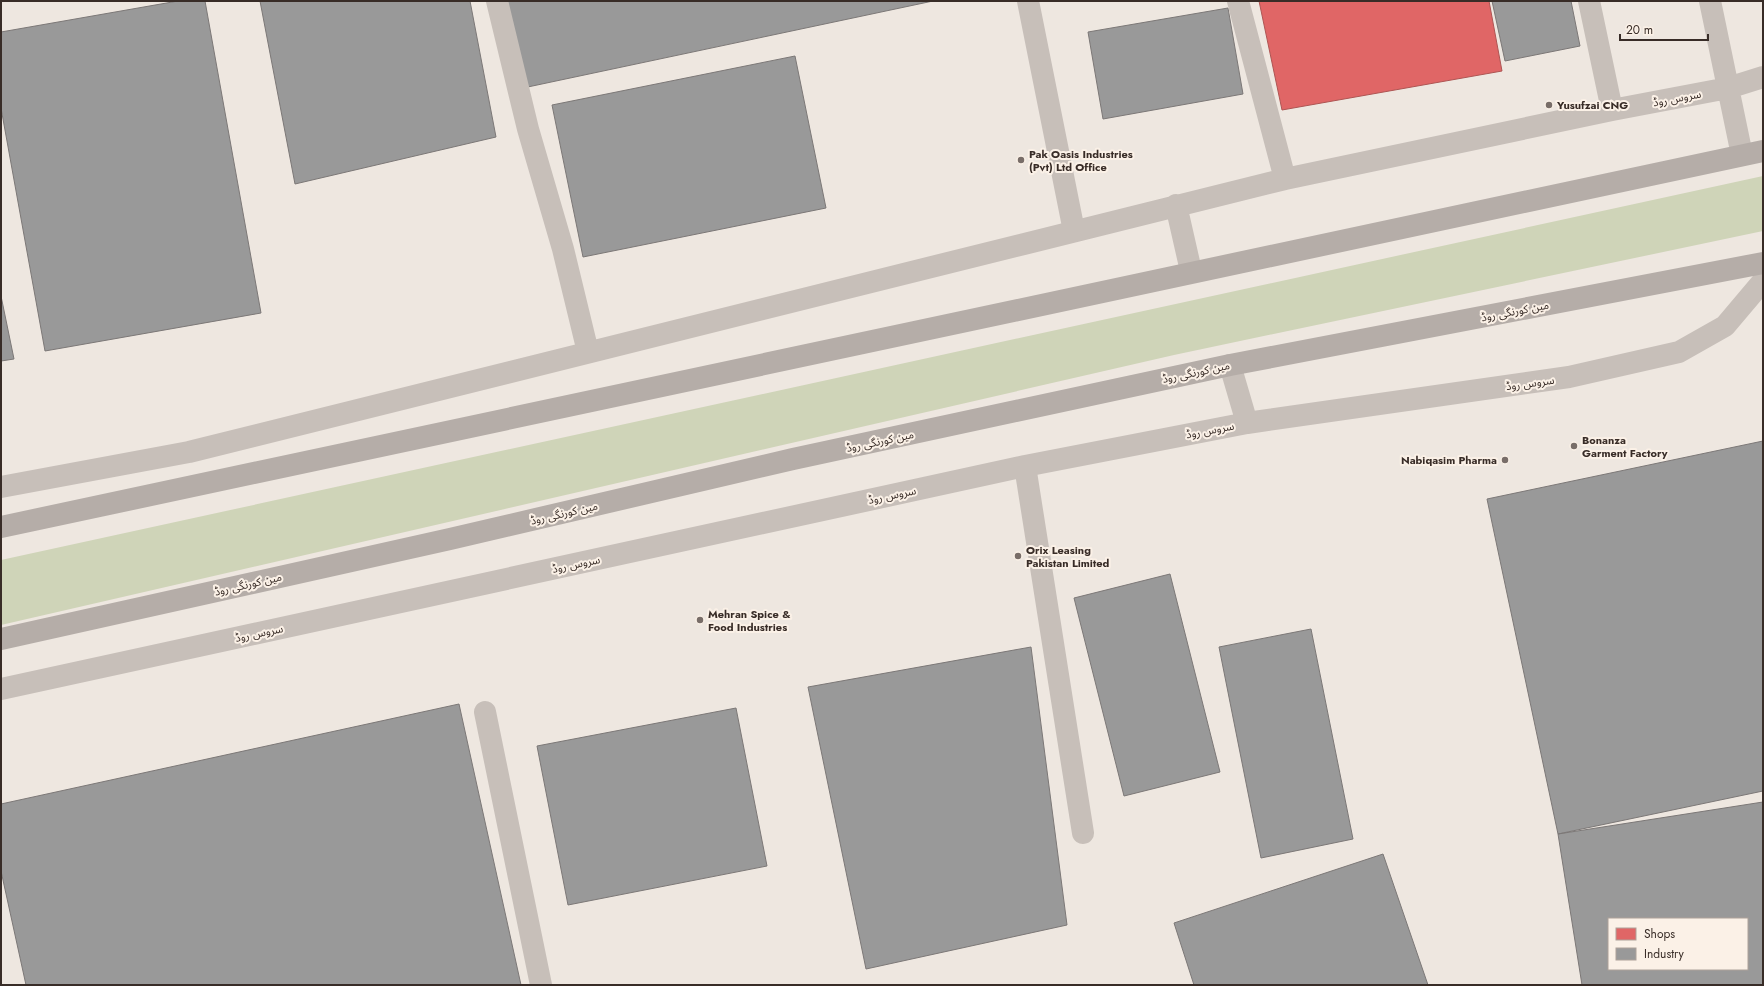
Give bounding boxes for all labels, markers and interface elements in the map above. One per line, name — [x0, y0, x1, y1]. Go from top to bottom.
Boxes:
scale bar — [1620, 16, 1708, 42]
text: 20 m — [1626, 21, 1653, 39]
street label: سروس روڈ — [1652, 85, 1703, 110]
place label: Yusufzai CNG — [1556, 97, 1628, 113]
marker: Yusufzai CNG — [1544, 100, 1554, 110]
place label: Pak Oasis Industries (Pvt) Ltd Office — [1029, 146, 1133, 175]
marker: Pak Oasis Industries (Pvt) Ltd Office — [1016, 155, 1026, 165]
street label: مین کورنگی روڈ — [1480, 297, 1550, 325]
street label: مین کورنگی روڈ — [1161, 357, 1232, 387]
street label: سروس روڈ — [1505, 372, 1556, 394]
street label: سروس روڈ — [1185, 417, 1236, 442]
street label: مین کورنگی روڈ — [845, 426, 916, 456]
place label: Bonanza Garment Factory — [1582, 432, 1668, 461]
marker: Bonanza Garment Factory — [1569, 441, 1579, 451]
place label: Nabiqasim Pharma — [1401, 452, 1497, 468]
marker: Nabiqasim Pharma — [1500, 455, 1510, 465]
street label: سروس روڈ — [867, 482, 918, 508]
street label: مین کورنگی روڈ — [529, 497, 600, 529]
place label: Orix Leasing Pakistan Limited — [1026, 542, 1110, 571]
street label: سروس روڈ — [551, 551, 602, 577]
marker: Orix Leasing Pakistan Limited — [1013, 551, 1023, 561]
street label: مین کورنگی روڈ — [213, 568, 284, 600]
place label: Mehran Spice & Food Industries — [708, 606, 791, 635]
marker: Mehran Spice & Food Industries — [695, 615, 705, 625]
street label: سروس روڈ — [234, 620, 285, 646]
legend — [1608, 918, 1748, 970]
text: Shops — [1644, 925, 1675, 943]
text: Industry — [1644, 945, 1685, 963]

